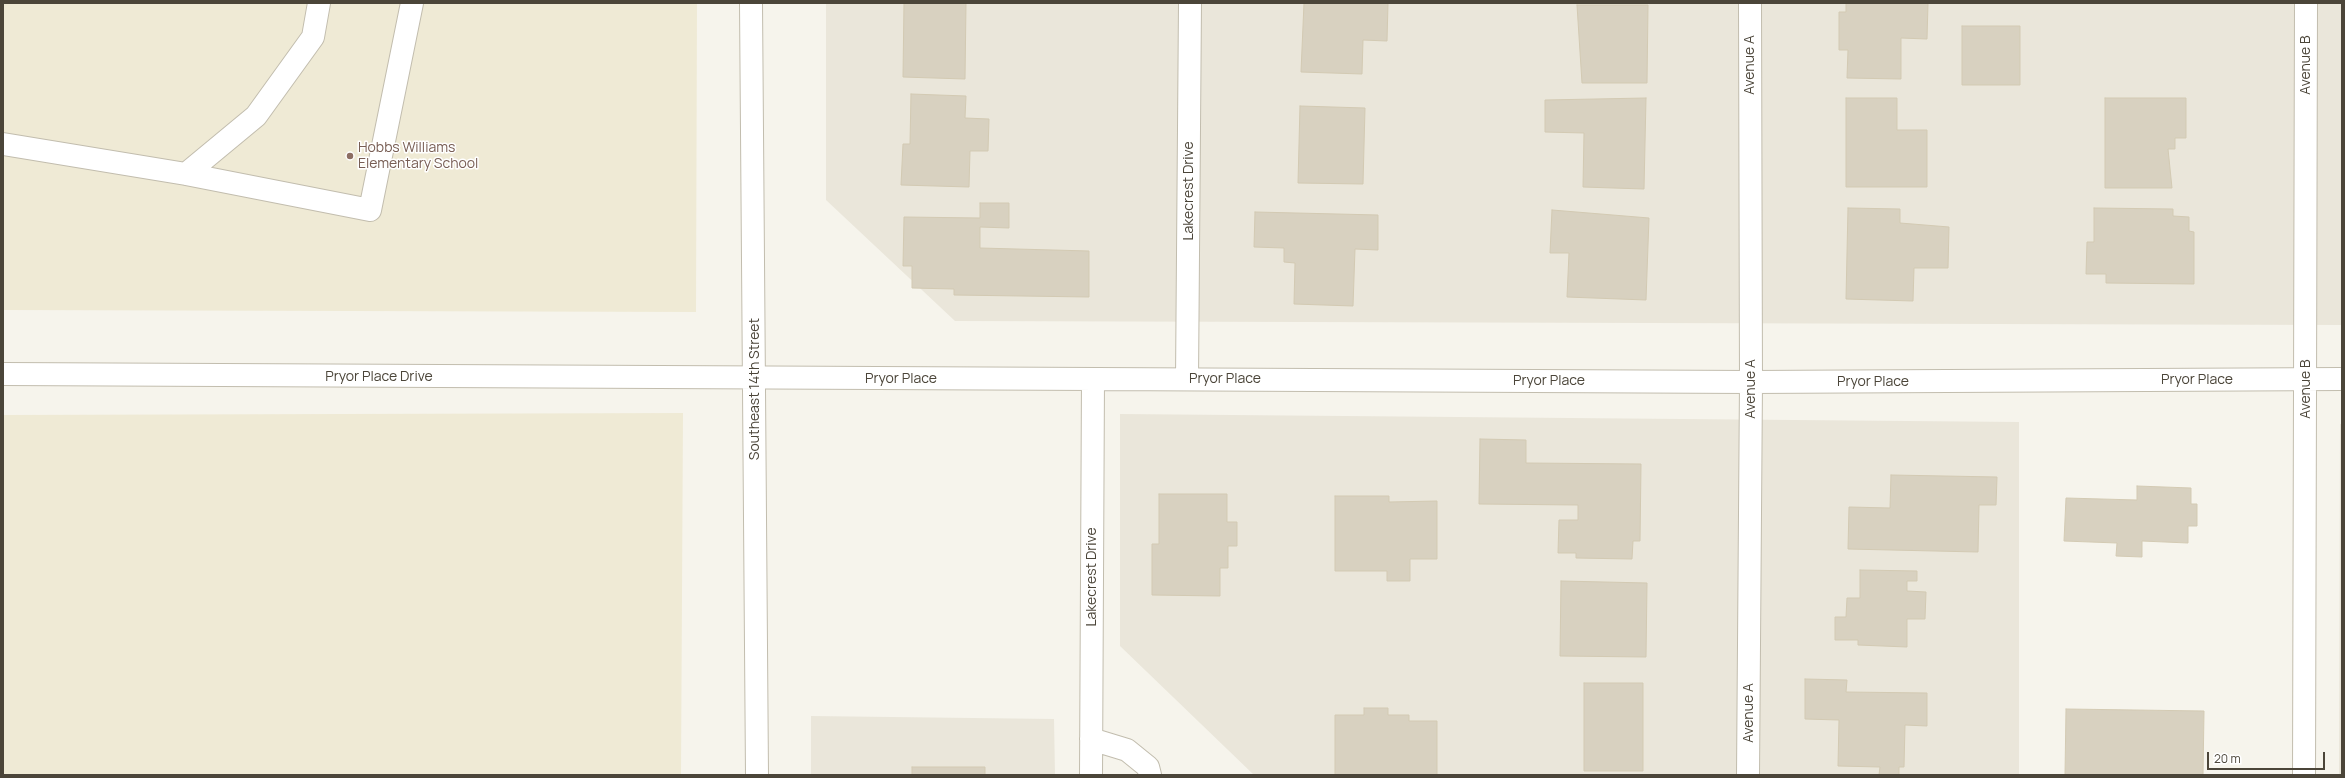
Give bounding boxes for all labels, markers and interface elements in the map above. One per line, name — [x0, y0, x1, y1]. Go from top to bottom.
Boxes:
street label: Avenue A — [1742, 35, 1758, 95]
street label: Avenue B — [2298, 35, 2314, 95]
place label: Hobbs Williams Elementary School — [358, 140, 478, 172]
street label: Lakecrest Drive — [1181, 141, 1197, 241]
marker: Hobbs Williams Elementary School — [345, 151, 355, 161]
street label: Southeast 14th Street — [747, 318, 763, 460]
street label: Avenue A — [1743, 359, 1759, 419]
street label: Avenue B — [2298, 359, 2314, 419]
street label: Pryor Place Drive — [325, 369, 433, 385]
street label: Pryor Place — [865, 371, 937, 387]
street label: Pryor Place — [1189, 371, 1261, 387]
street label: Pryor Place — [2161, 372, 2233, 388]
street label: Pryor Place — [1513, 373, 1585, 389]
street label: Pryor Place — [1837, 374, 1909, 390]
street label: Lakecrest Drive — [1084, 527, 1100, 627]
street label: Avenue A — [1741, 683, 1757, 743]
scale bar — [2209, 744, 2327, 770]
text: 20 m — [2214, 750, 2241, 767]

